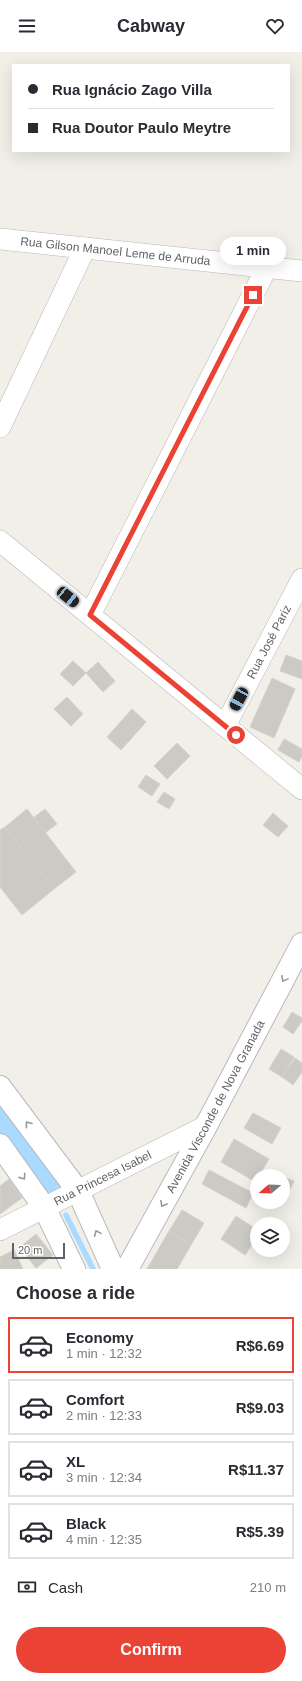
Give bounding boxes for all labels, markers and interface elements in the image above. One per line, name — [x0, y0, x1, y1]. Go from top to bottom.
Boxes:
icon: menu — [16, 15, 38, 37]
icon: heart — [264, 15, 286, 37]
text: Cabway — [117, 16, 185, 36]
text: Rua Ignácio Zago Villa — [52, 81, 212, 98]
text: Rua Doutor Paulo Meytre — [52, 119, 231, 136]
street label: Rua Gilson Manoel Leme de Arruda — [20, 234, 211, 268]
callout: 1 min — [220, 237, 286, 265]
text: 1 min — [236, 243, 270, 258]
route end — [244, 286, 262, 304]
car — [55, 585, 81, 609]
street label: Rua José Pariz — [244, 603, 294, 681]
car — [228, 686, 250, 712]
route start — [227, 726, 245, 744]
one-way arrow — [281, 974, 289, 982]
street label: Avenida Visconde de Nova Granada — [163, 1018, 268, 1195]
one-way arrow — [26, 1122, 33, 1129]
street label: Rua Princesa Isabel — [51, 1148, 154, 1209]
north arrow — [250, 1169, 290, 1209]
map controls — [250, 1169, 290, 1257]
one-way arrow — [18, 1172, 25, 1179]
one-way arrow — [160, 1200, 168, 1207]
button: layers — [250, 1217, 290, 1257]
one-way arrow — [94, 1230, 102, 1238]
scale bar — [12, 1241, 65, 1260]
text: 20 m — [18, 1244, 42, 1256]
text: Choose a ride — [16, 1283, 135, 1303]
icon: car — [18, 1327, 54, 1363]
text: Economy — [66, 1329, 134, 1346]
text: R$6.69 — [236, 1337, 284, 1354]
text: 1 min · 12:32 — [66, 1346, 142, 1361]
icon: car — [18, 1389, 54, 1425]
text: Comfort — [66, 1391, 124, 1408]
text: R$9.03 — [236, 1399, 284, 1416]
text: 2 min · 12:33 — [66, 1408, 142, 1423]
icon: car — [18, 1451, 54, 1487]
text: XL — [66, 1453, 85, 1470]
text: R$11.37 — [228, 1461, 284, 1478]
text: 3 min · 12:34 — [66, 1470, 142, 1485]
icon: car — [18, 1513, 54, 1549]
text: Black — [66, 1515, 106, 1532]
text: R$5.39 — [236, 1523, 284, 1540]
text: 4 min · 12:35 — [66, 1532, 142, 1547]
icon: cash — [16, 1576, 38, 1598]
text: Cash — [48, 1579, 83, 1596]
text: 210 m — [250, 1580, 286, 1595]
button: Confirm — [16, 1627, 286, 1673]

